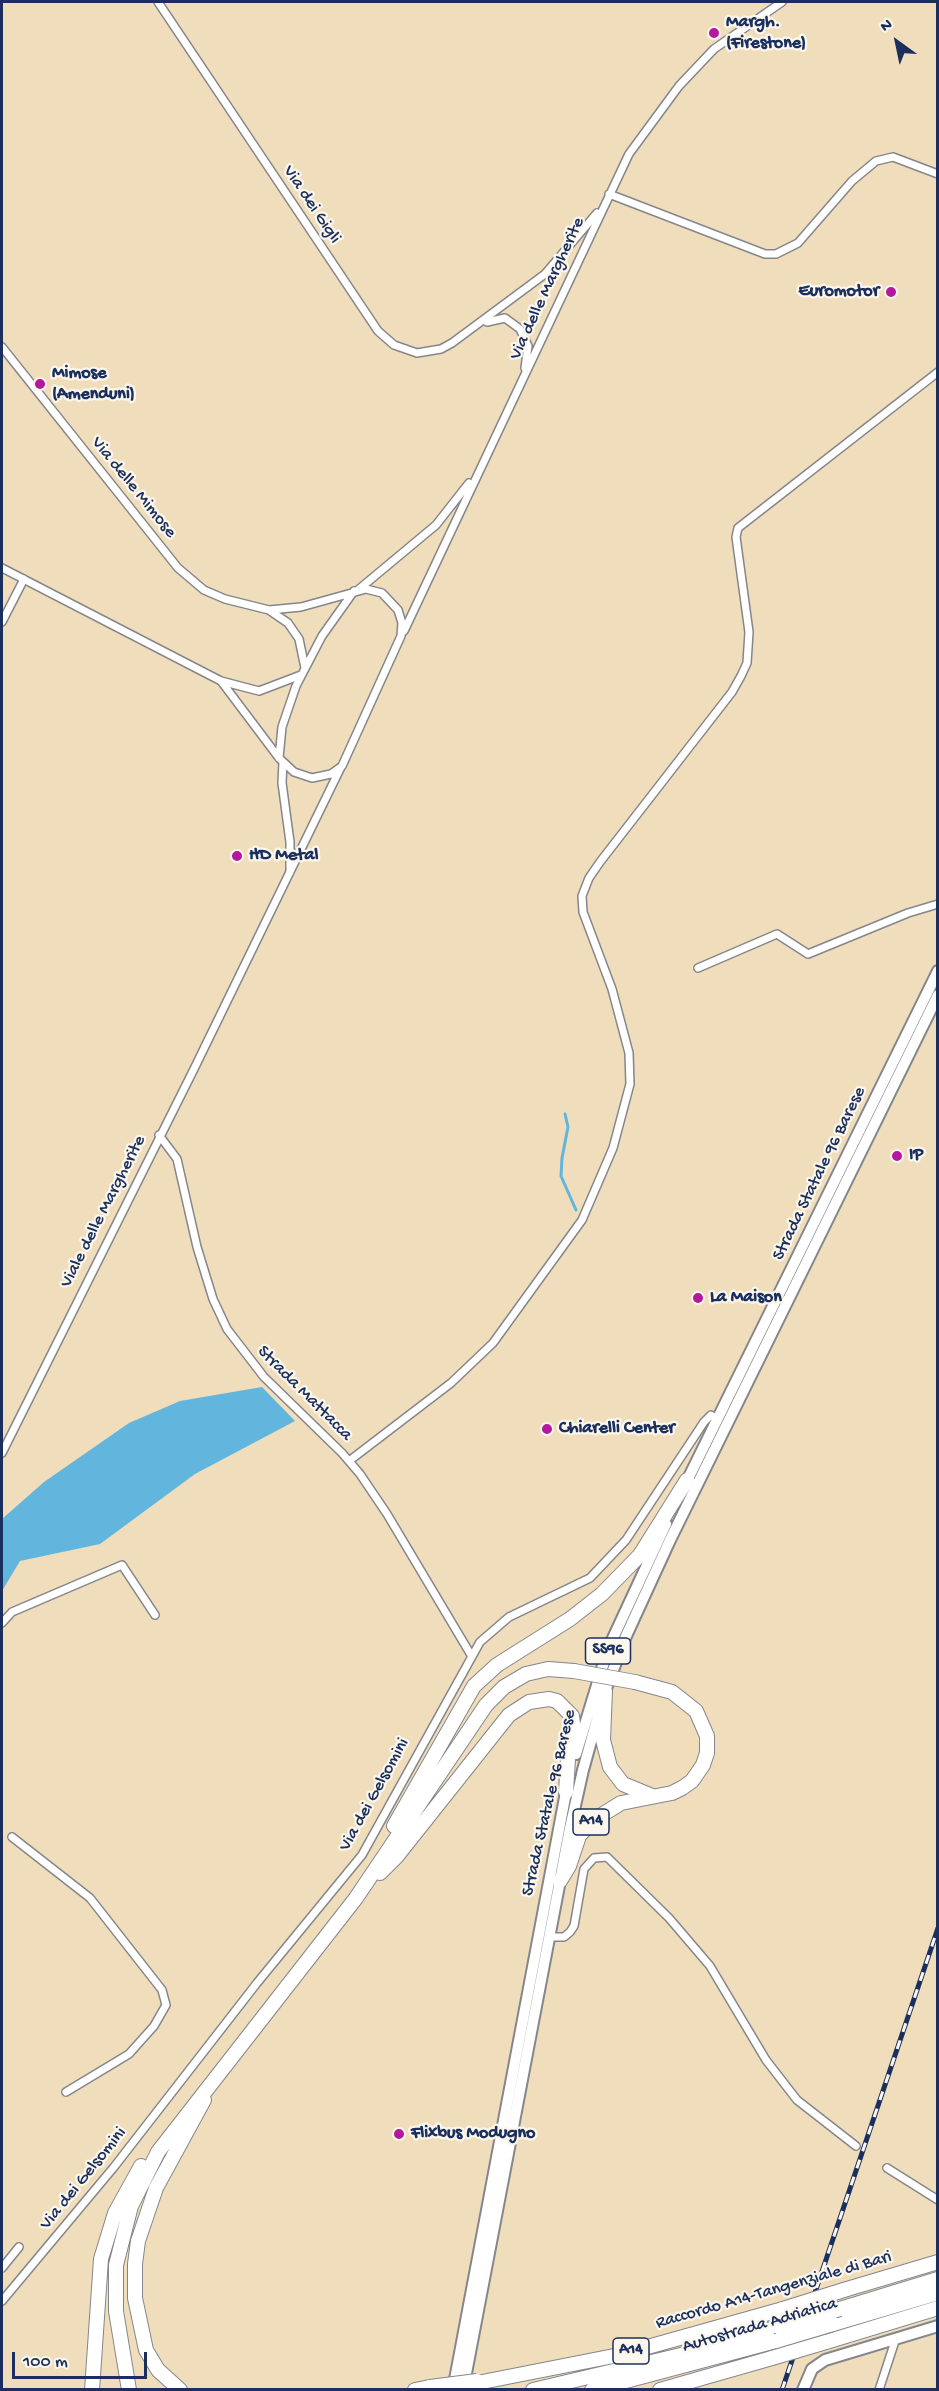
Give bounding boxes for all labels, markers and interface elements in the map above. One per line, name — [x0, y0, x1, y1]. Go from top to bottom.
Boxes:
place label: Margh. (Firestone) — [726, 12, 806, 54]
north arrow — [867, 12, 927, 72]
text: N — [877, 16, 896, 37]
marker: Margh. (Firestone) — [707, 26, 721, 40]
street label: Via dei Gigli — [277, 162, 345, 248]
street label: Via delle Margherite — [506, 214, 590, 364]
place label: Euromotor — [798, 281, 879, 303]
marker: Euromotor — [884, 285, 898, 299]
place label: Mimose (Amenduni) — [52, 363, 135, 406]
marker: Mimose (Amenduni) — [33, 377, 47, 391]
street label: Via delle Mimose — [86, 433, 180, 543]
place label: HD Metal — [249, 845, 318, 867]
marker: HD Metal — [230, 849, 244, 863]
street label: Strada Statale 96 Barese — [769, 1084, 871, 1264]
street label: Viale delle Margherite — [56, 1132, 152, 1292]
place label: IP — [909, 1145, 923, 1167]
marker: IP — [890, 1149, 904, 1163]
place label: La Maison — [710, 1287, 782, 1309]
marker: La Maison — [691, 1291, 705, 1305]
street label: Strada Mattacca — [252, 1342, 356, 1446]
place label: Chiarelli Center — [559, 1418, 675, 1440]
marker: Chiarelli Center — [540, 1422, 554, 1436]
road number: SS96 — [586, 1638, 630, 1664]
street label: Strada Statale 96 Barese — [518, 1708, 582, 1898]
street label: Via dei Gelsomini — [335, 1735, 415, 1855]
road number: A14 — [573, 1809, 609, 1835]
street label: Via dei Gelsomini — [36, 2123, 132, 2235]
place label: Flixbus Modugno — [411, 2123, 535, 2145]
marker: Flixbus Modugno — [392, 2127, 406, 2141]
street label: Raccordo A14-Tangenziale di Bari — [653, 2247, 895, 2335]
street label: Autostrada Adriatica — [680, 2294, 840, 2358]
road number: A14 — [613, 2338, 649, 2364]
scale bar — [15, 2340, 150, 2378]
text: 100 m — [23, 2352, 68, 2373]

